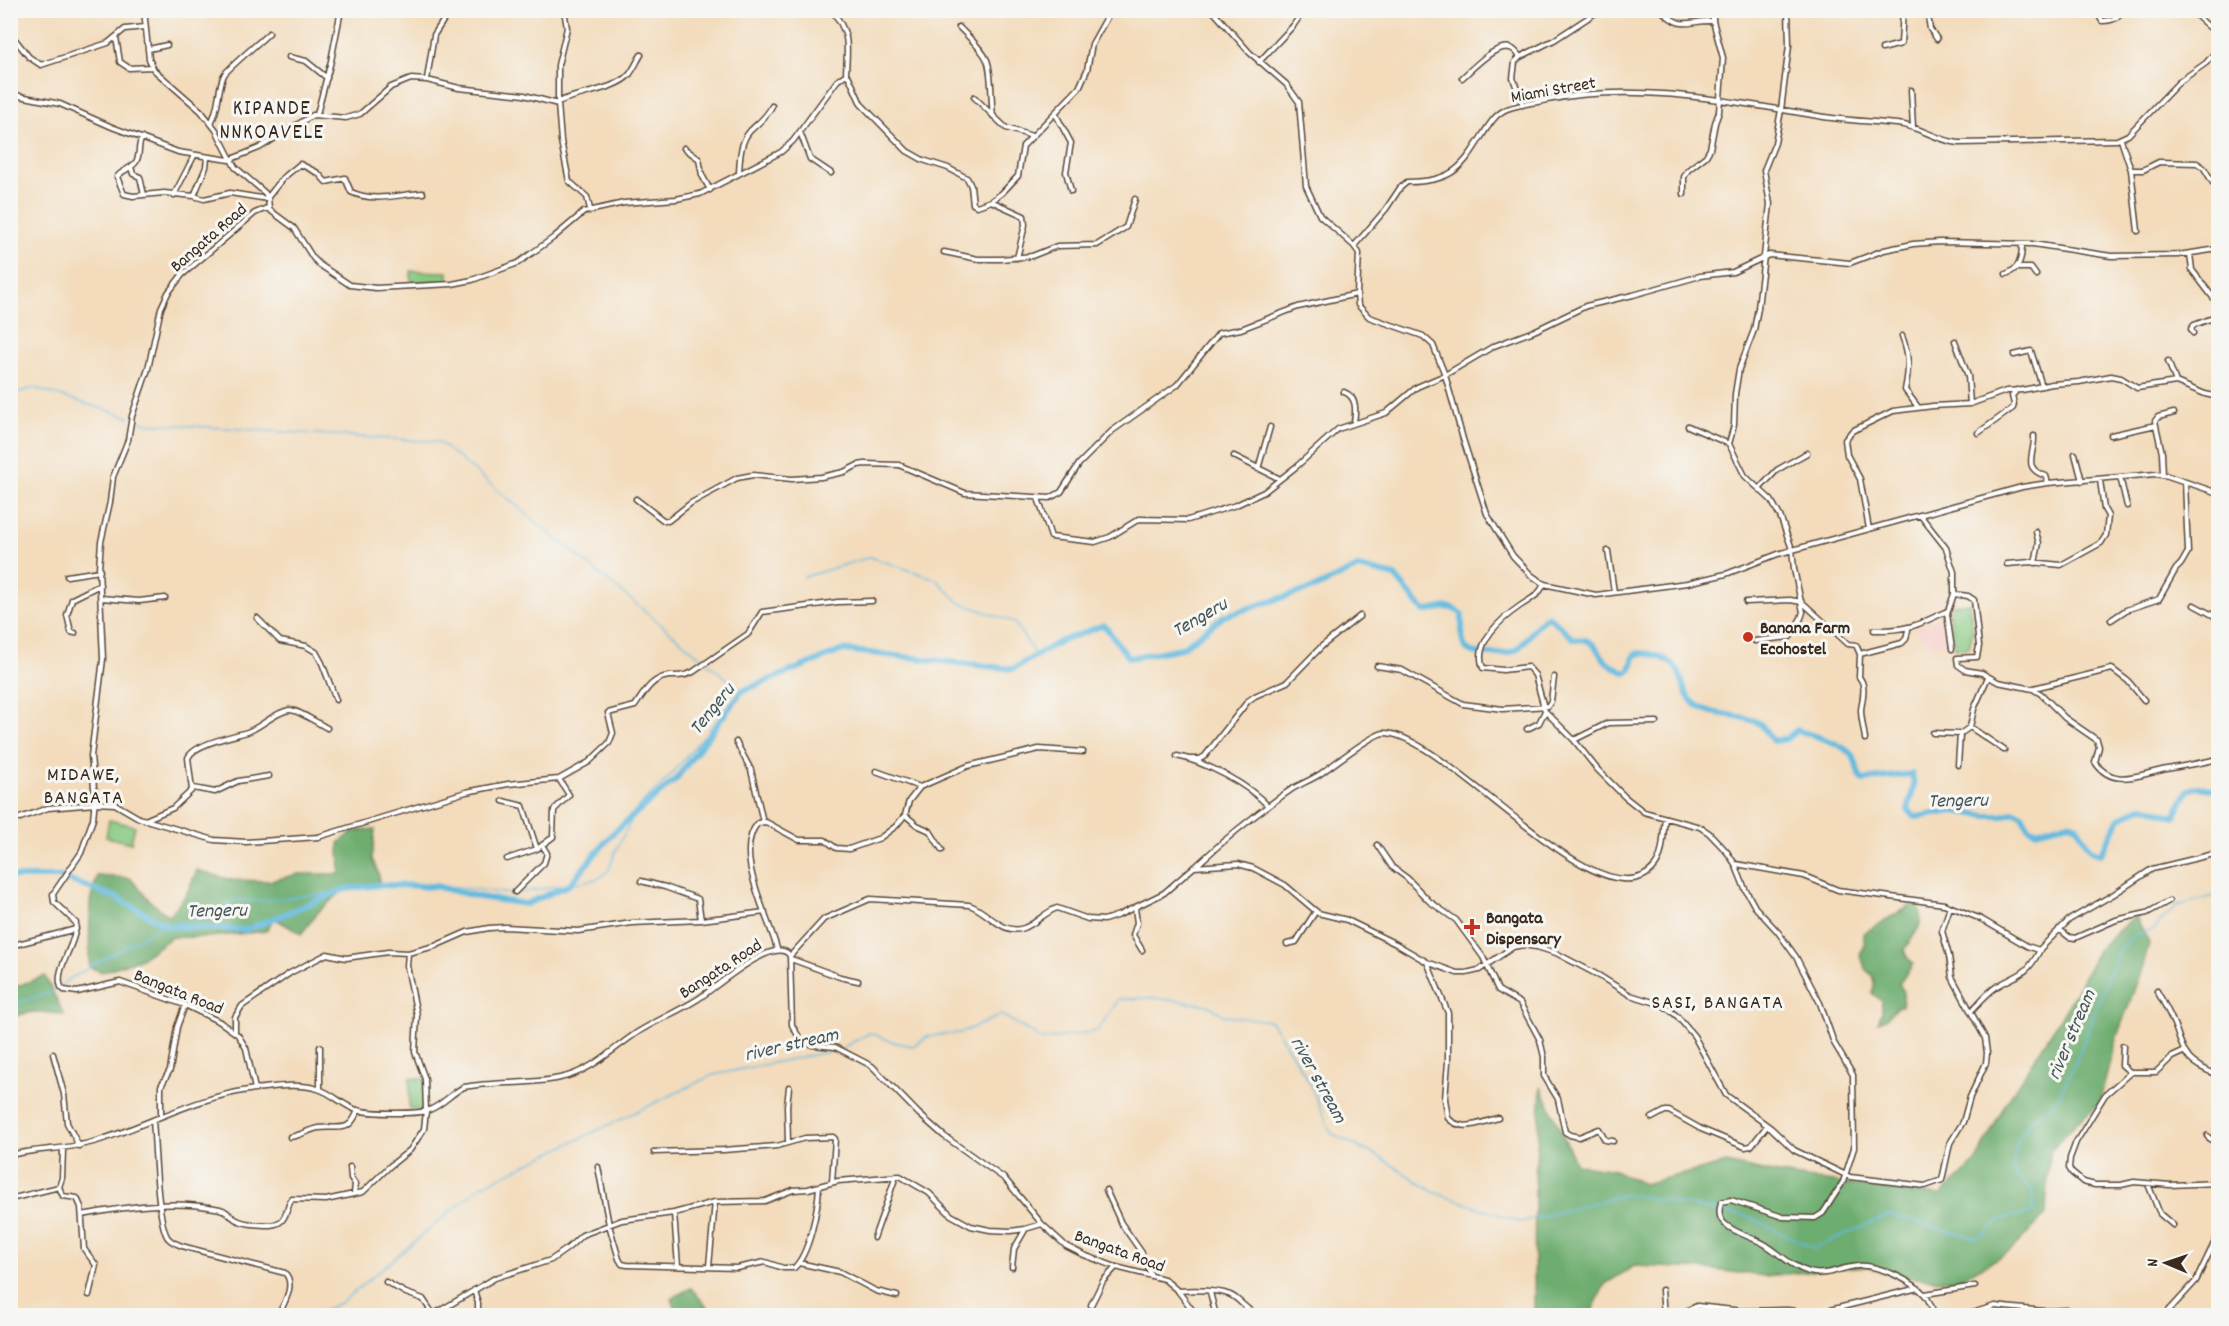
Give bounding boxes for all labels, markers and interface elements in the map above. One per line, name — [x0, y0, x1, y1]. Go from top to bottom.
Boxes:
street label: Miami Street — [1509, 72, 1598, 111]
district label: KIPANDE NNKOAVELE — [219, 95, 325, 149]
street label: Bangata Road — [166, 198, 253, 279]
water label: Tengeru — [1168, 591, 1235, 646]
place label: Banana Farm Ecohostel — [1760, 617, 1850, 663]
marker: Banana Farm Ecohostel — [1741, 630, 1755, 644]
water label: Tengeru — [684, 677, 744, 742]
district label: MIDAWE, BANGATA — [44, 762, 124, 813]
water label: Tengeru — [1928, 787, 1989, 817]
water label: Tengeru — [187, 897, 248, 927]
place label: Bangata Dispensary — [1486, 907, 1561, 953]
marker: Bangata Dispensary — [1463, 918, 1481, 936]
street label: Bangata Road — [675, 934, 768, 1006]
street label: Bangata Road — [130, 964, 227, 1023]
water label: river stream — [2041, 986, 2104, 1085]
district label: SASI, BANGATA — [1652, 990, 1784, 1018]
water label: river stream — [742, 1021, 842, 1070]
water label: river stream — [1282, 1032, 1353, 1129]
street label: Bangata Road — [1070, 1224, 1168, 1280]
north arrow — [2136, 1233, 2196, 1293]
text: N — [2142, 1258, 2165, 1267]

